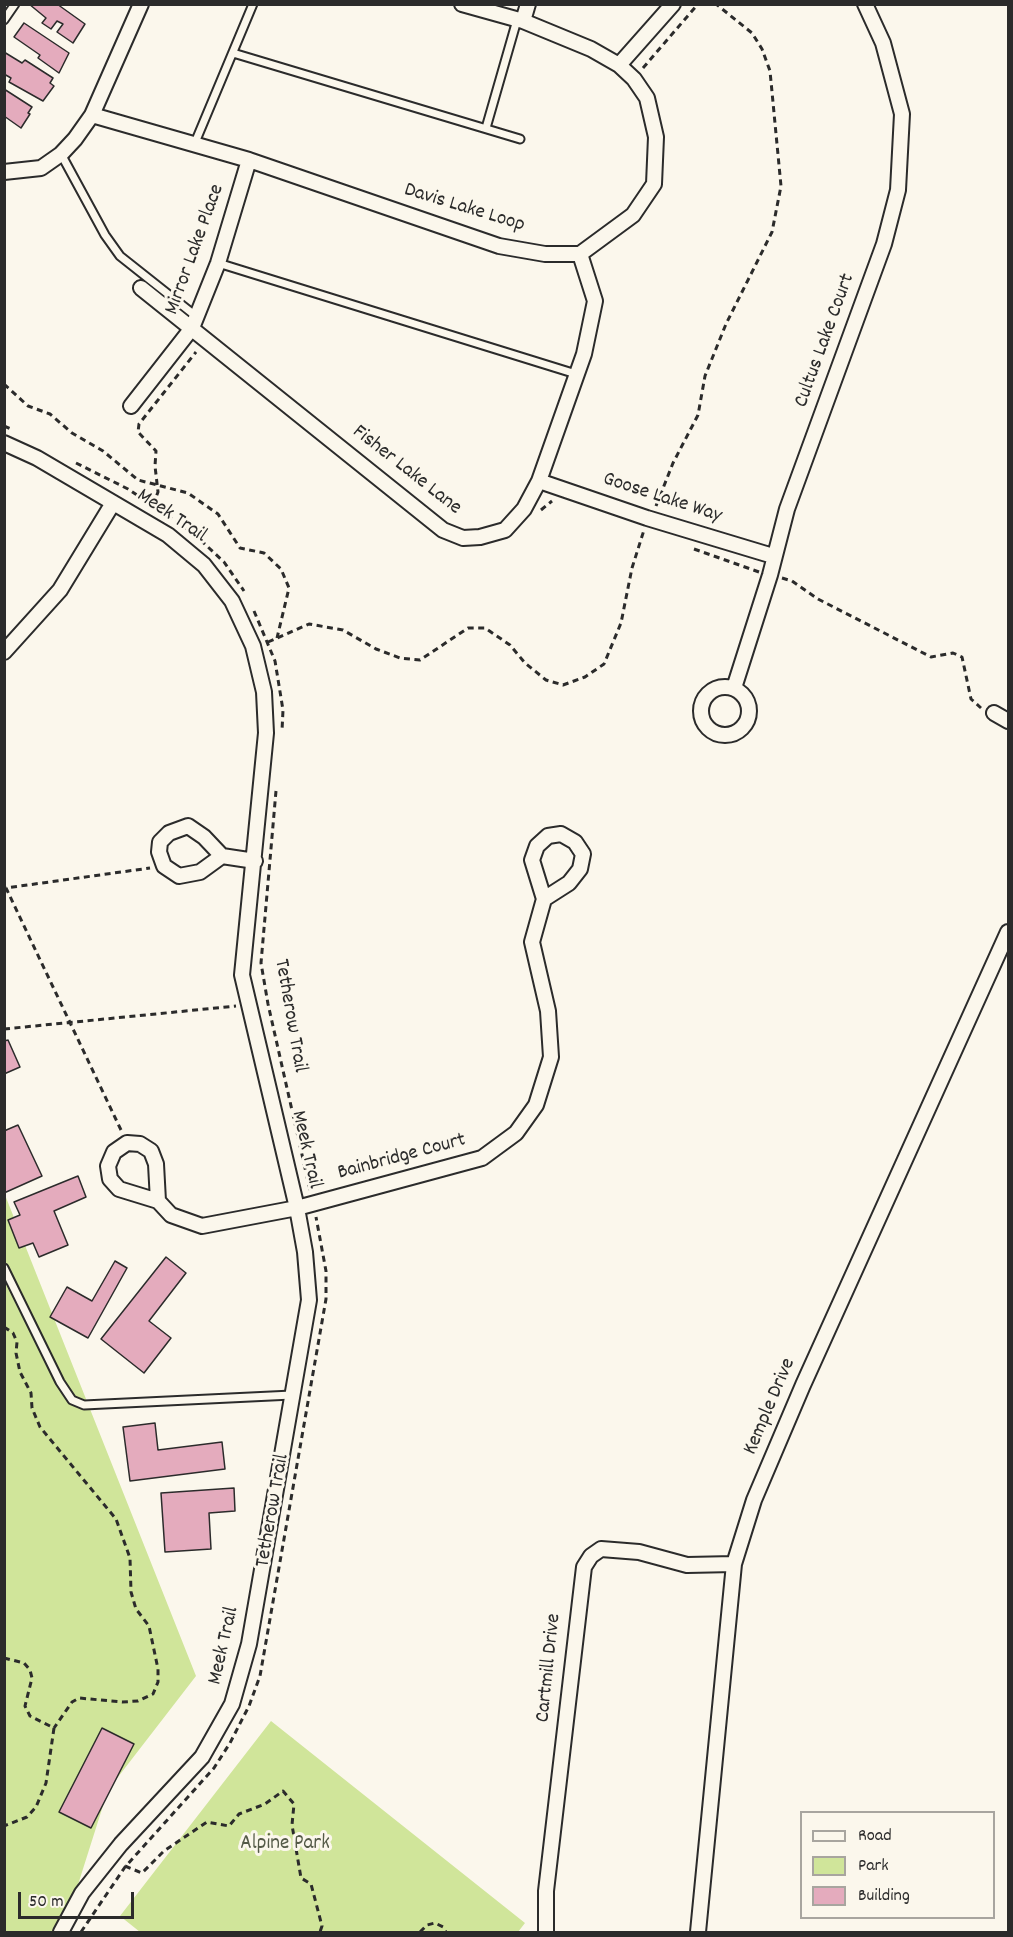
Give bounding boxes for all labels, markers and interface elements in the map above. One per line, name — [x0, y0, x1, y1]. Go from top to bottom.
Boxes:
street label: Davis Lake Loop — [401, 179, 527, 239]
street label: Mirror Lake Place — [161, 181, 231, 319]
street label: Cultus Lake Court — [790, 271, 862, 411]
street label: Fisher Lake Lane — [346, 420, 466, 522]
street label: Goose Lake Way — [599, 468, 725, 530]
street label: Meek Trail — [131, 484, 211, 550]
street label: Tetherow Trail — [267, 957, 311, 1075]
street label: Meek Trail — [284, 1109, 326, 1191]
street label: Bainbridge Court — [335, 1129, 469, 1187]
street label: Kemple Drive — [739, 1355, 803, 1459]
street label: Tetherow Trail — [252, 1452, 296, 1570]
street label: Meek Trail — [204, 1605, 246, 1687]
street label: Cartmill Drive — [532, 1612, 568, 1724]
legend — [800, 1811, 995, 1919]
text: Road — [858, 1824, 892, 1849]
park label: Alpine Park — [240, 1832, 330, 1858]
text: Park — [858, 1854, 889, 1879]
scale bar — [21, 1880, 136, 1918]
text: Building — [858, 1884, 910, 1909]
text: 50 m — [29, 1890, 64, 1915]

